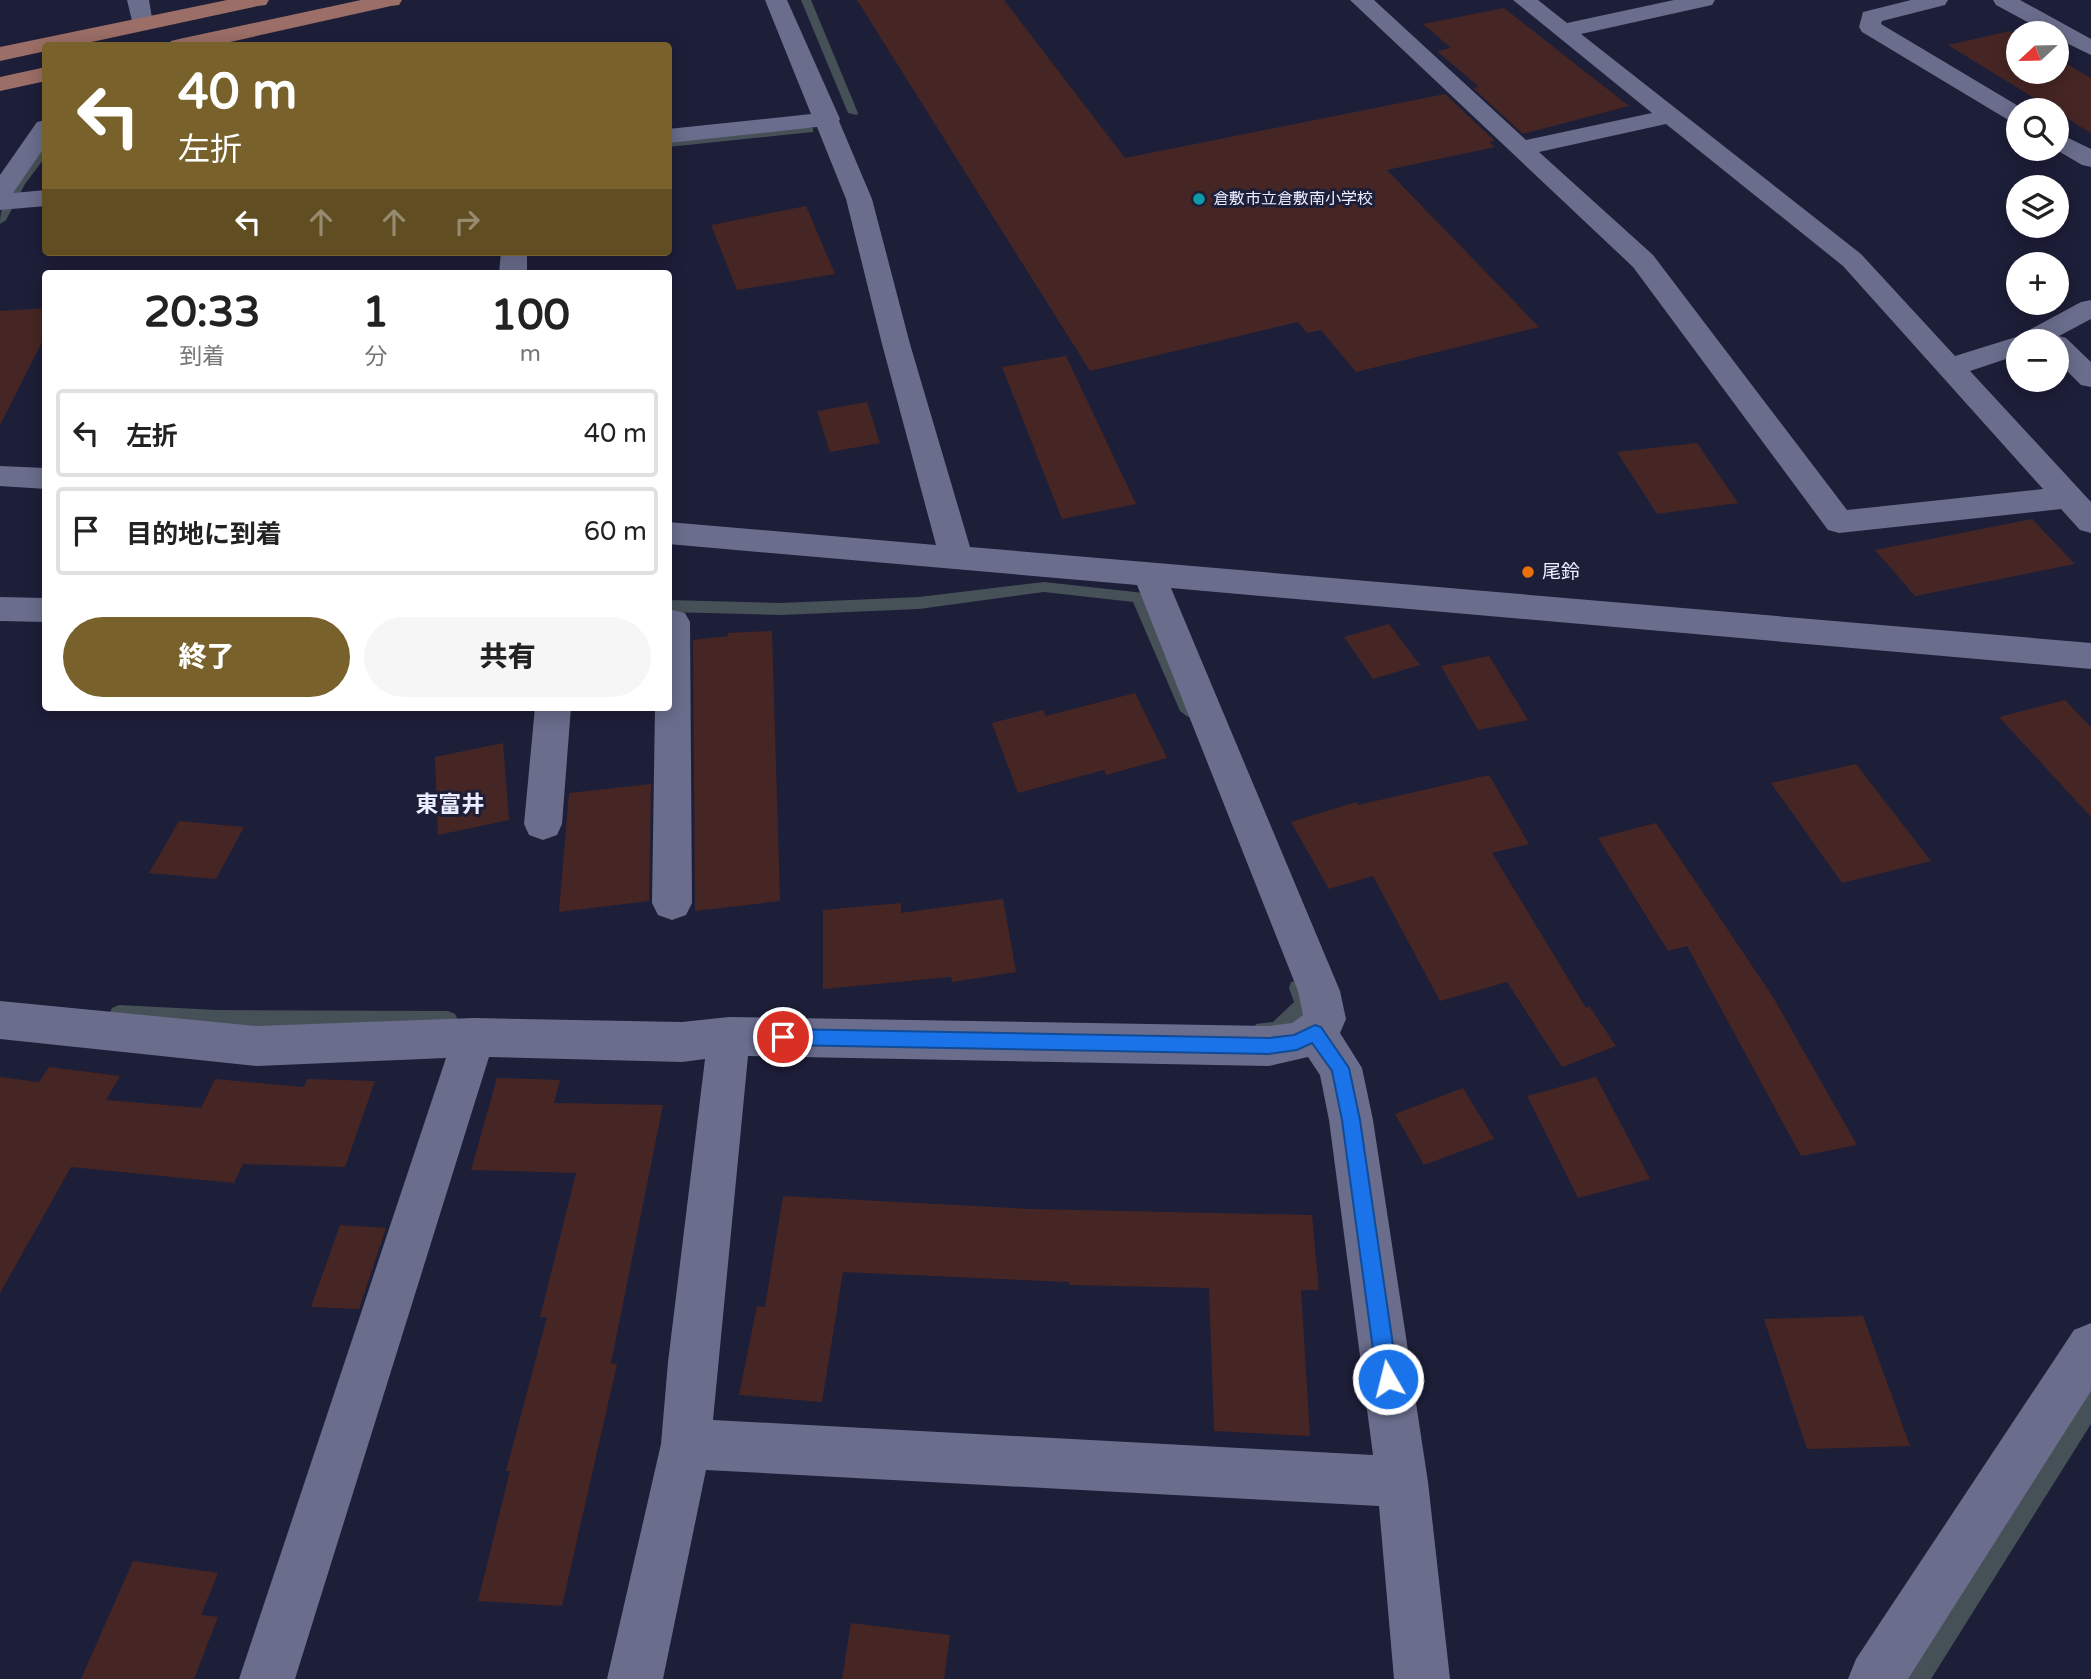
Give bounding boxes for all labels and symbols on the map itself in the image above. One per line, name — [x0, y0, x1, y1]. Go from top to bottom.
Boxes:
north arrow — [2006, 21, 2068, 84]
place label: 倉敷市立倉敷南小学校 — [1213, 189, 1373, 209]
marker: 倉敷市立倉敷南小学校 — [1191, 191, 1207, 207]
place label: 尾鈴 — [1542, 561, 1580, 583]
marker: 尾鈴 — [1520, 564, 1536, 580]
district label: 東富井 — [416, 791, 485, 819]
pin — [753, 1007, 813, 1067]
position arrow — [1351, 1342, 1425, 1416]

